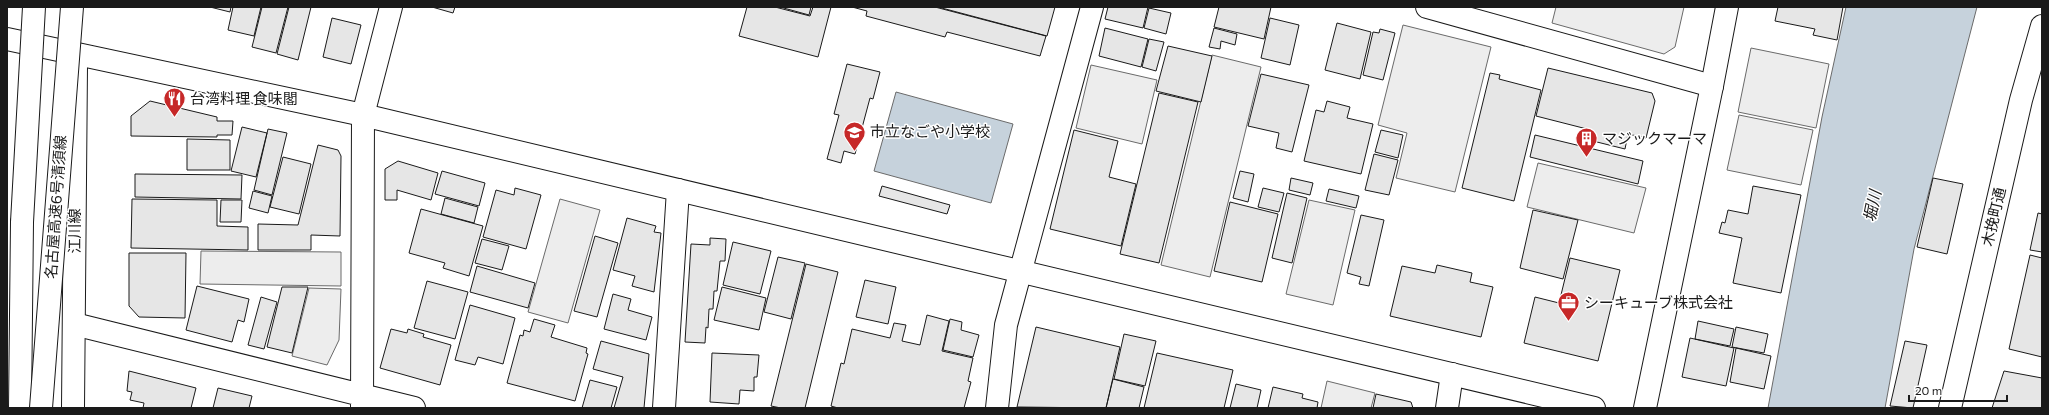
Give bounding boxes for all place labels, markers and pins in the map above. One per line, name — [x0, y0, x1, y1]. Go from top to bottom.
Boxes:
restaurant icon: 台湾料理 食味閣 — [161, 86, 187, 119]
place label: 台湾料理 食味閣 — [190, 89, 298, 107]
school or university icon: 市立なごや小学校 — [842, 119, 868, 152]
place label: 市立なごや小学校 — [870, 122, 990, 140]
building icon: マジックマーマ — [1574, 126, 1600, 159]
place label: マジックマーマ — [1602, 129, 1707, 147]
office icon: シーキューブ株式会社 — [1555, 290, 1581, 323]
place label: シーキューブ株式会社 — [1584, 293, 1733, 311]

